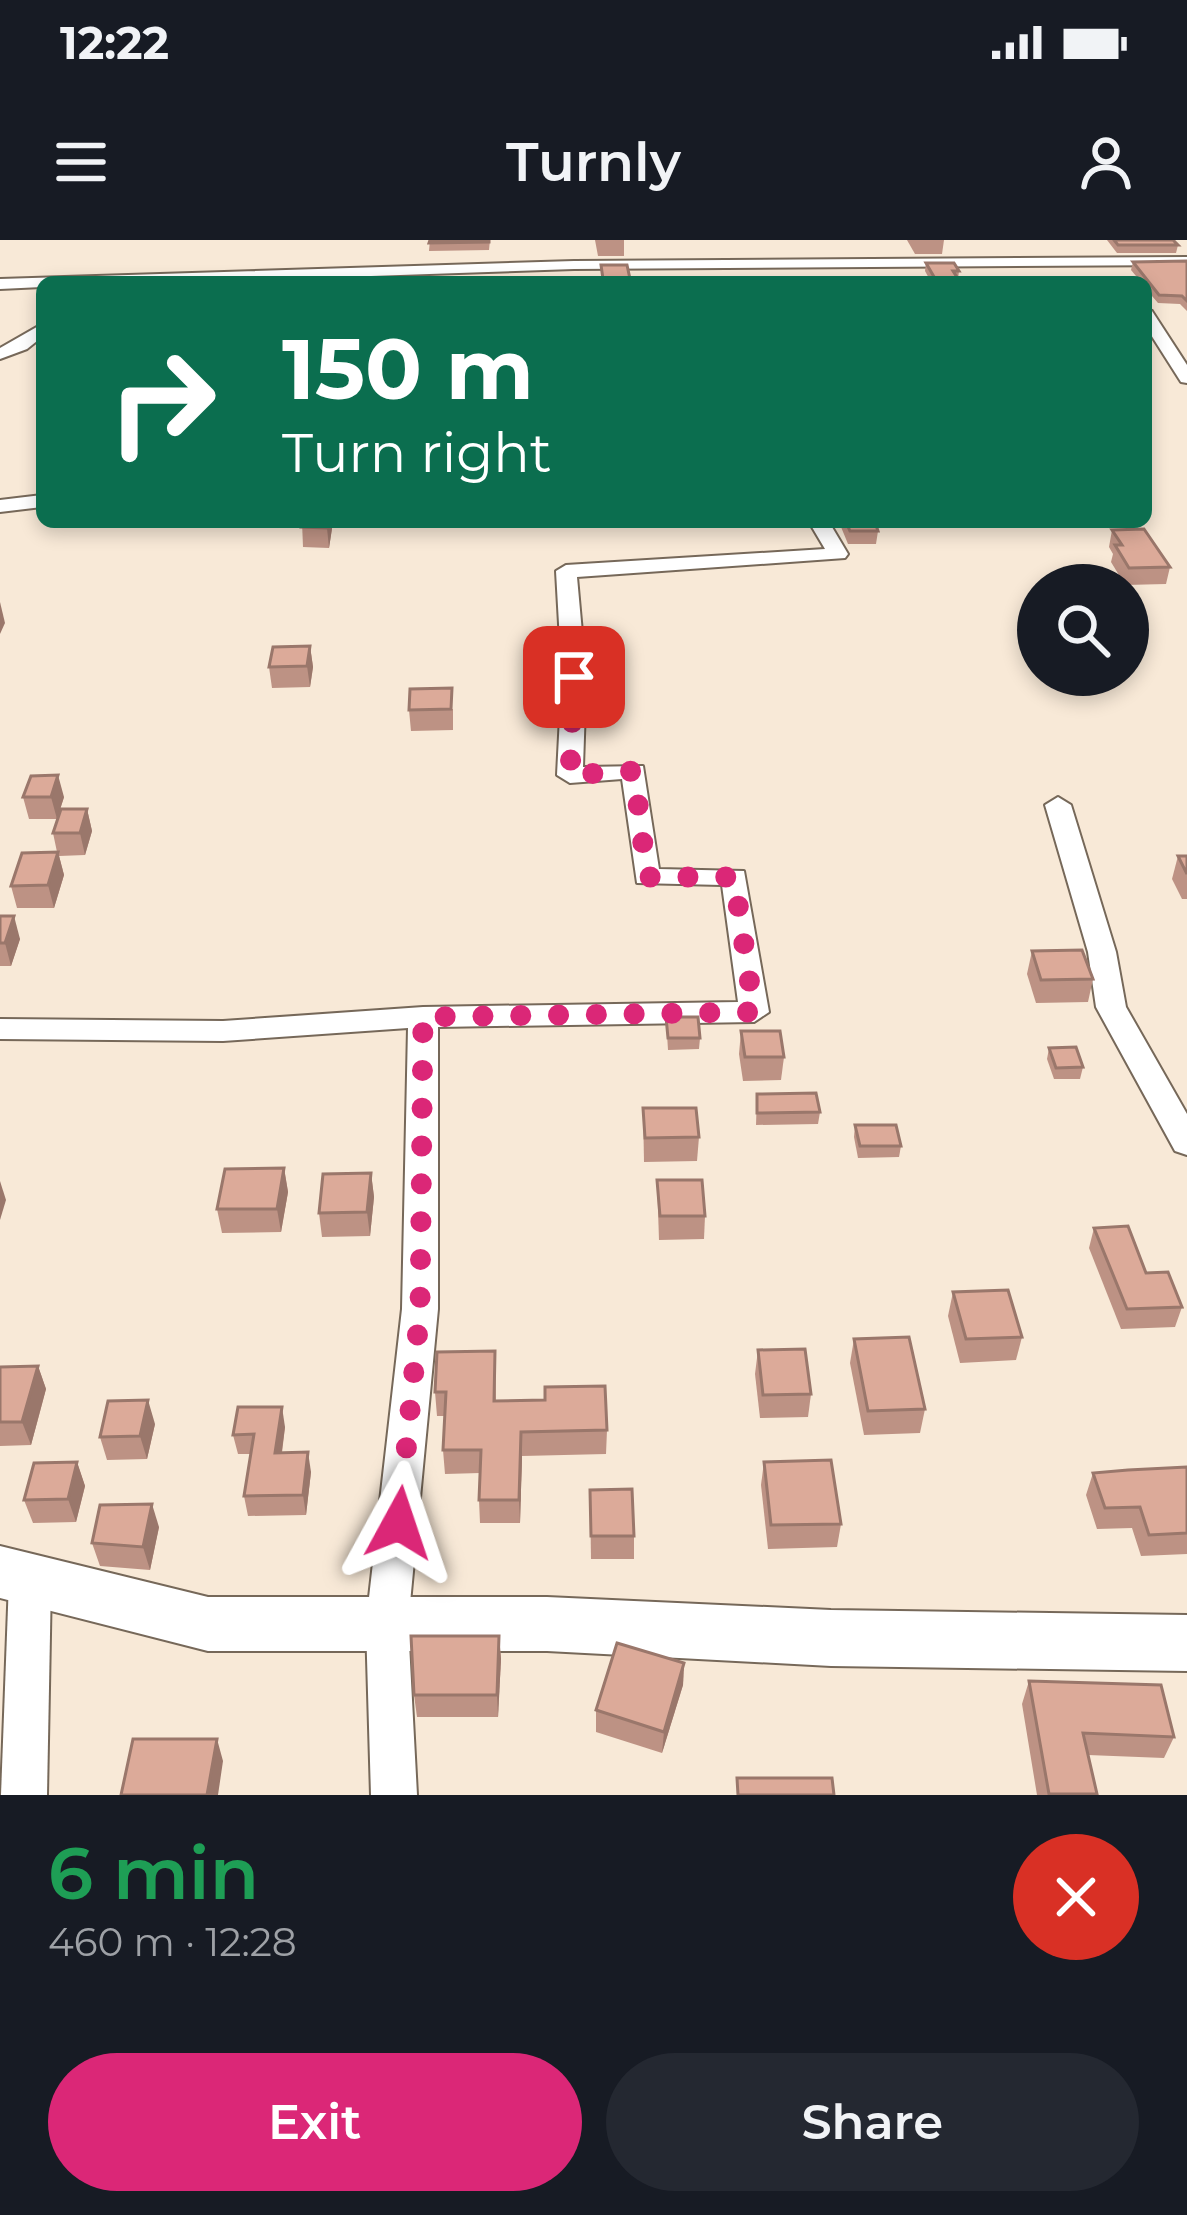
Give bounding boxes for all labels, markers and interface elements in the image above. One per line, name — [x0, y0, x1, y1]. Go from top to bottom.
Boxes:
text: 12:22 — [60, 15, 169, 70]
icon: menu — [48, 129, 114, 195]
text: Turnly — [506, 129, 681, 195]
icon: person — [1073, 129, 1139, 195]
text: 150 m — [282, 318, 534, 420]
icon: right — [84, 324, 240, 480]
text: Turn right — [282, 420, 552, 486]
map controls — [1017, 564, 1149, 696]
button: search — [1017, 564, 1149, 696]
pin — [523, 626, 625, 728]
icon: arrive — [541, 644, 607, 710]
position arrow — [336, 1460, 462, 1586]
text: 6 min — [48, 1829, 259, 1917]
button: close — [1013, 1834, 1139, 1960]
text: 460 m · 12:28 — [48, 1918, 297, 1966]
button: Exit — [48, 2053, 582, 2191]
button: Share — [606, 2053, 1139, 2191]

